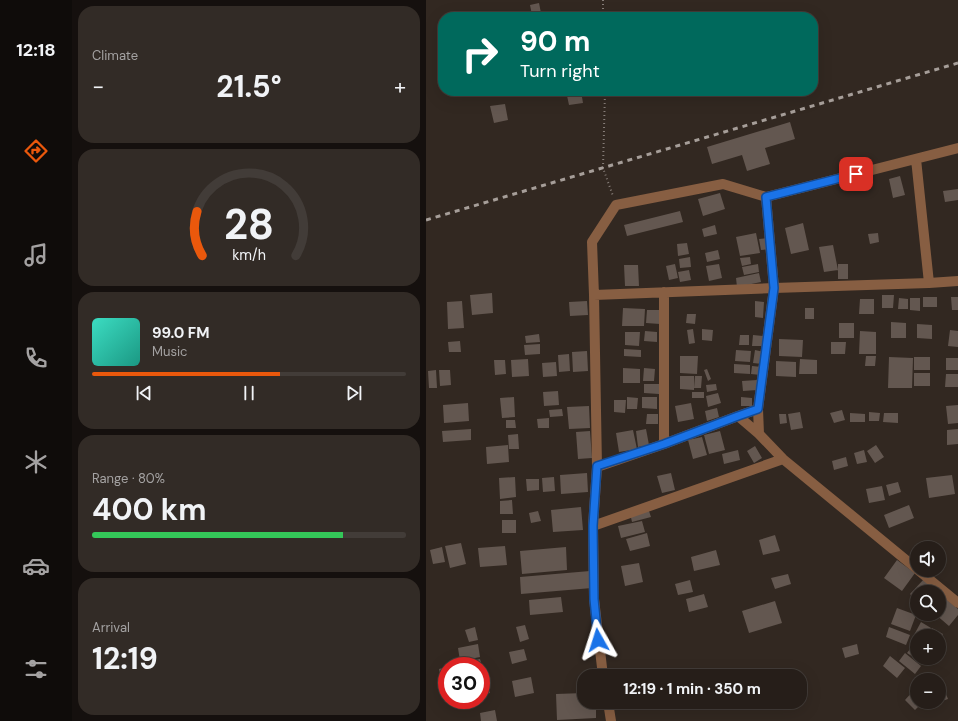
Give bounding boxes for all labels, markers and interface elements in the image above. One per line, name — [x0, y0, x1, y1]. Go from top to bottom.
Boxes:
text: 90 m — [520, 23, 590, 60]
icon: right — [454, 28, 506, 80]
text: 12:18 — [16, 38, 56, 62]
text: Climate — [92, 47, 138, 64]
text: Turn right — [520, 59, 600, 83]
text: 21.5° — [216, 67, 282, 106]
text: − — [92, 72, 104, 101]
text: + — [394, 72, 406, 101]
icon: directions — [22, 137, 50, 165]
pin — [839, 157, 873, 191]
icon: arrive — [845, 163, 867, 185]
text: 28 — [224, 197, 274, 251]
icon: music — [22, 241, 50, 269]
text: km/h — [232, 245, 266, 263]
text: 99.0 FM — [152, 323, 210, 343]
text: Music — [152, 343, 187, 360]
icon: phone — [22, 344, 50, 372]
icon: previous — [133, 382, 155, 404]
icon: pause — [238, 382, 260, 404]
icon: next — [343, 382, 365, 404]
icon: climate — [22, 448, 50, 476]
text: Range · 80% — [92, 470, 165, 487]
text: 400 km — [92, 490, 206, 529]
map controls — [910, 541, 946, 709]
button: sound — [910, 541, 946, 577]
icon: car — [22, 552, 50, 580]
button: search — [910, 585, 946, 621]
text: Arrival — [92, 619, 130, 636]
position arrow — [577, 619, 619, 661]
button: + — [910, 629, 946, 665]
text: 12:19 — [92, 639, 158, 678]
icon: filters — [22, 655, 50, 683]
speed limit sign: 30 — [438, 657, 490, 709]
button: − — [910, 673, 946, 709]
text: 12:19 · 1 min · 350 m — [623, 679, 761, 699]

